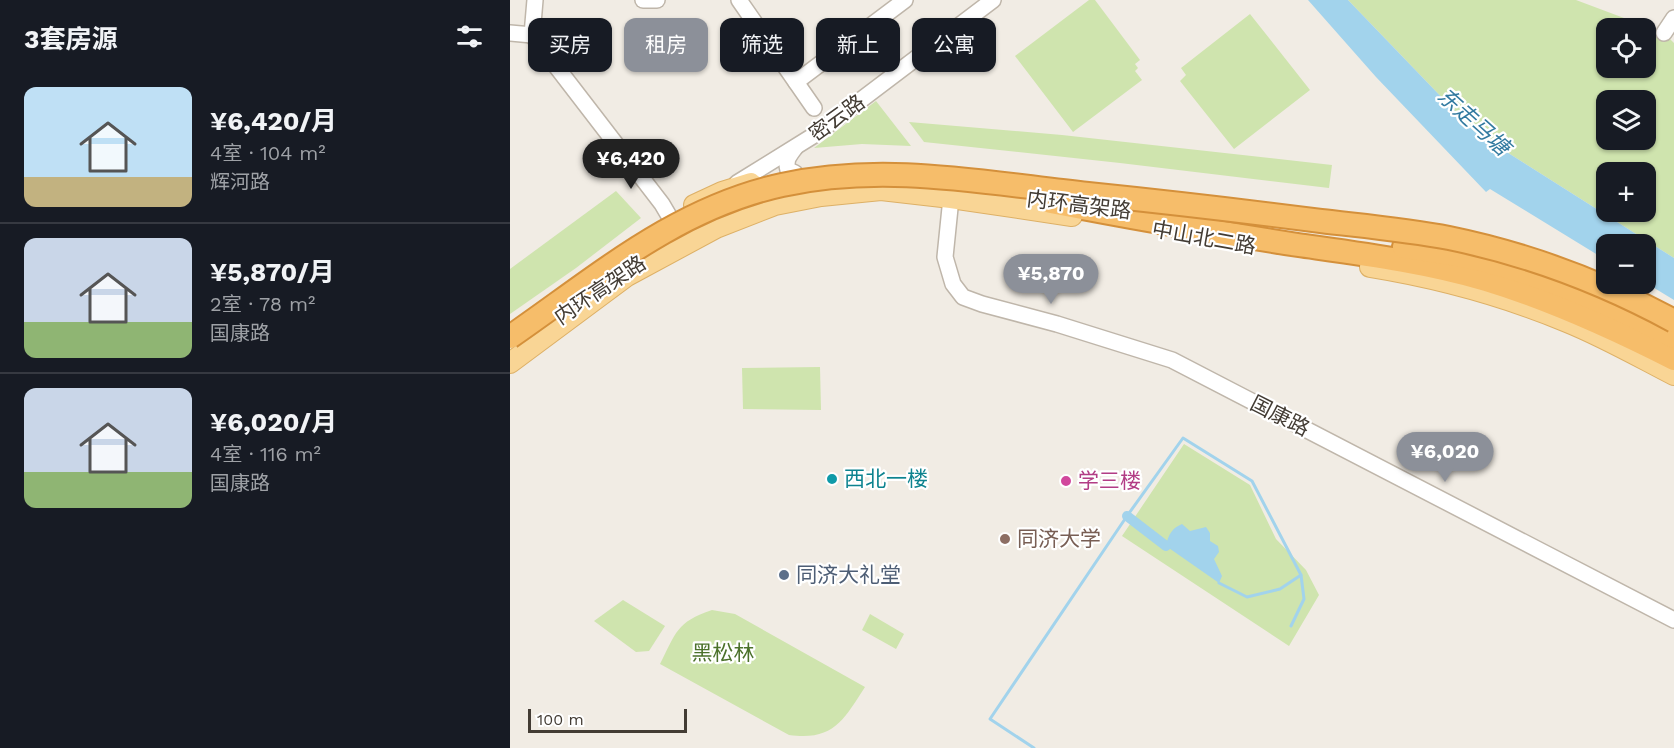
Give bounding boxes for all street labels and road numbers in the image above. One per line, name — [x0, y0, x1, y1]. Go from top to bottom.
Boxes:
street label: 密云路 — [804, 89, 870, 146]
street label: 内环高架路 — [1025, 186, 1133, 223]
street label: 中山北二路 — [1150, 216, 1258, 259]
street label: 内环高架路 — [549, 250, 650, 329]
street label: 国康路 — [1246, 390, 1314, 441]

